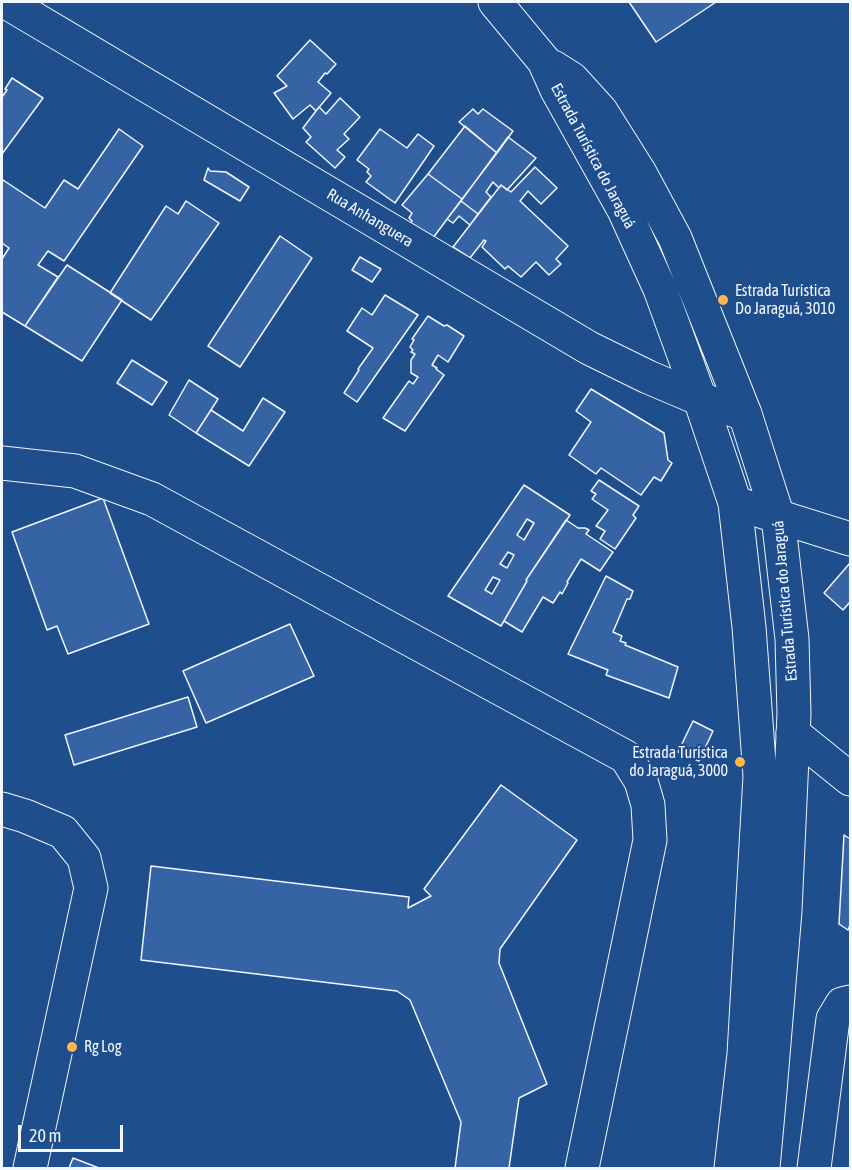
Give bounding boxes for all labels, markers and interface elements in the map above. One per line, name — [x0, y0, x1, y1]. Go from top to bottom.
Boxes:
street label: Estrada Turística do Jaraguá — [547, 80, 639, 232]
street label: Rua Anhanguera — [323, 185, 417, 251]
place label: Estrada Turística Do Jaraguá, 3010 — [735, 281, 835, 319]
marker: Estrada Turística Do Jaraguá, 3010 — [716, 293, 730, 307]
street label: Estrada Turística do Jaraguá — [768, 520, 802, 682]
place label: Estrada Turística do Jaraguá, 3000 — [629, 743, 728, 781]
marker: Estrada Turística do Jaraguá, 3000 — [733, 755, 747, 769]
place label: Rg Log — [84, 1037, 122, 1057]
marker: Rg Log — [65, 1040, 79, 1054]
scale bar — [21, 1113, 126, 1151]
text: 20 m — [29, 1125, 61, 1146]

